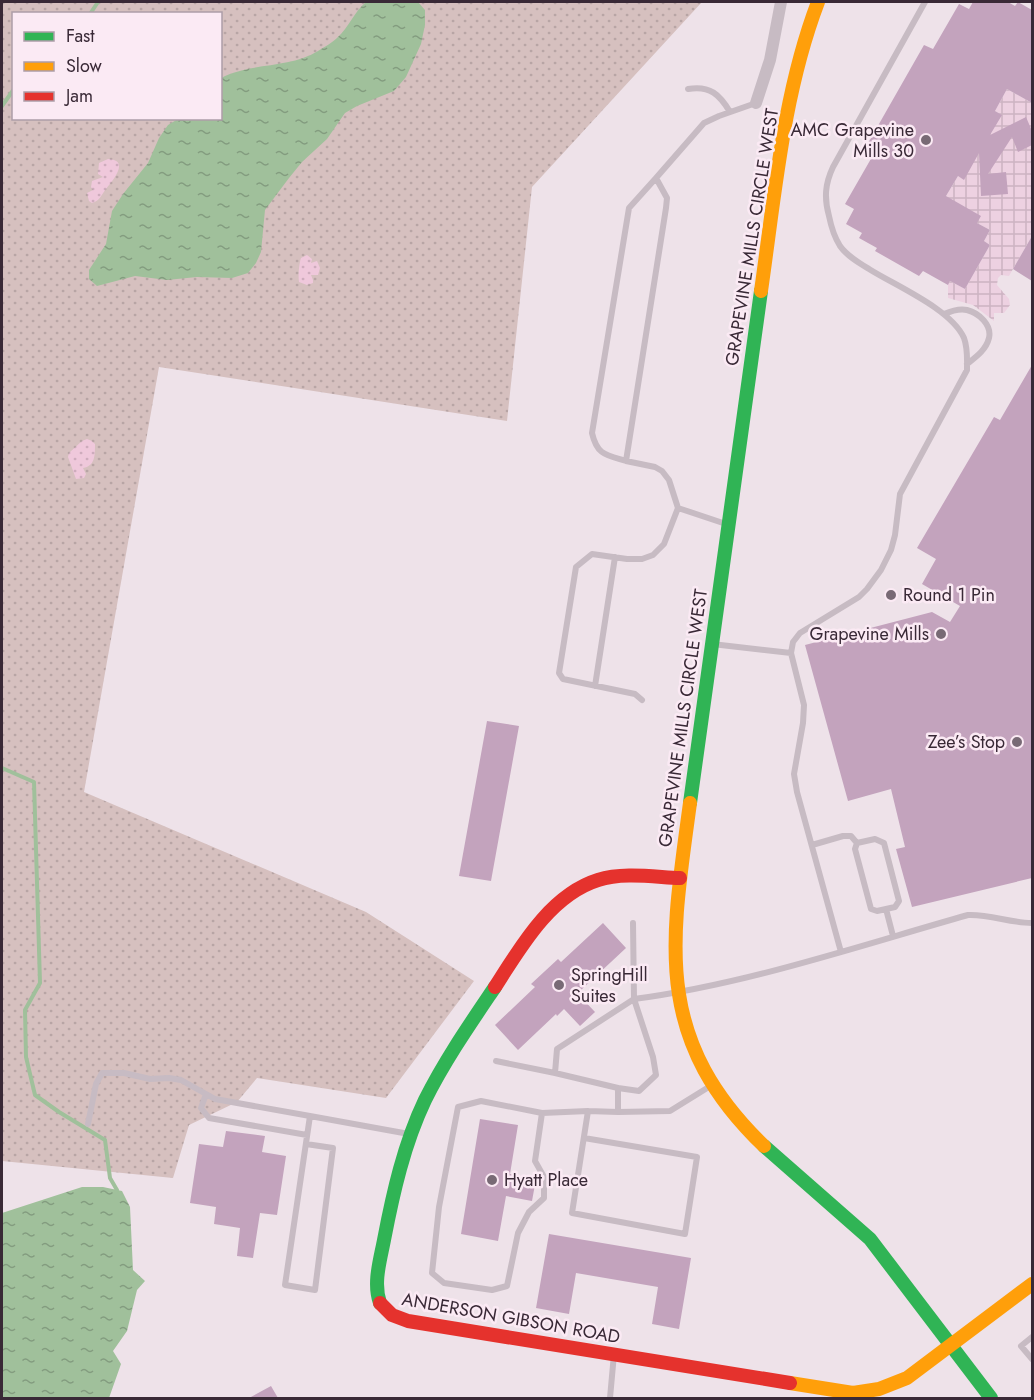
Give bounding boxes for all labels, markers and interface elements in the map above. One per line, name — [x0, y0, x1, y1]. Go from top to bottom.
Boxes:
legend — [12, 12, 222, 120]
text: Fast — [66, 23, 95, 49]
text: Slow — [66, 53, 103, 79]
text: Jam — [64, 83, 93, 109]
street label: GRAPEVINE MILLS CIRCLE WEST — [719, 106, 785, 368]
place label: AMC Grapevine Mills 30 — [790, 117, 914, 164]
marker: AMC Grapevine Mills 30 — [919, 133, 933, 147]
place label: Round 1 Pin — [903, 582, 995, 608]
street label: GRAPEVINE MILLS CIRCLE WEST — [652, 587, 714, 849]
marker: Round 1 Pin — [884, 588, 898, 602]
place label: Grapevine Mills — [809, 621, 929, 647]
marker: Grapevine Mills — [934, 627, 948, 641]
place label: Zee’s Stop — [928, 729, 1005, 755]
marker: Zee’s Stop — [1010, 735, 1024, 749]
place label: SpringHill Suites — [571, 962, 648, 1009]
marker: SpringHill Suites — [552, 978, 566, 992]
place label: Hyatt Place — [504, 1167, 588, 1193]
marker: Hyatt Place — [485, 1173, 499, 1187]
street label: ANDERSON GIBSON ROAD — [400, 1286, 622, 1350]

